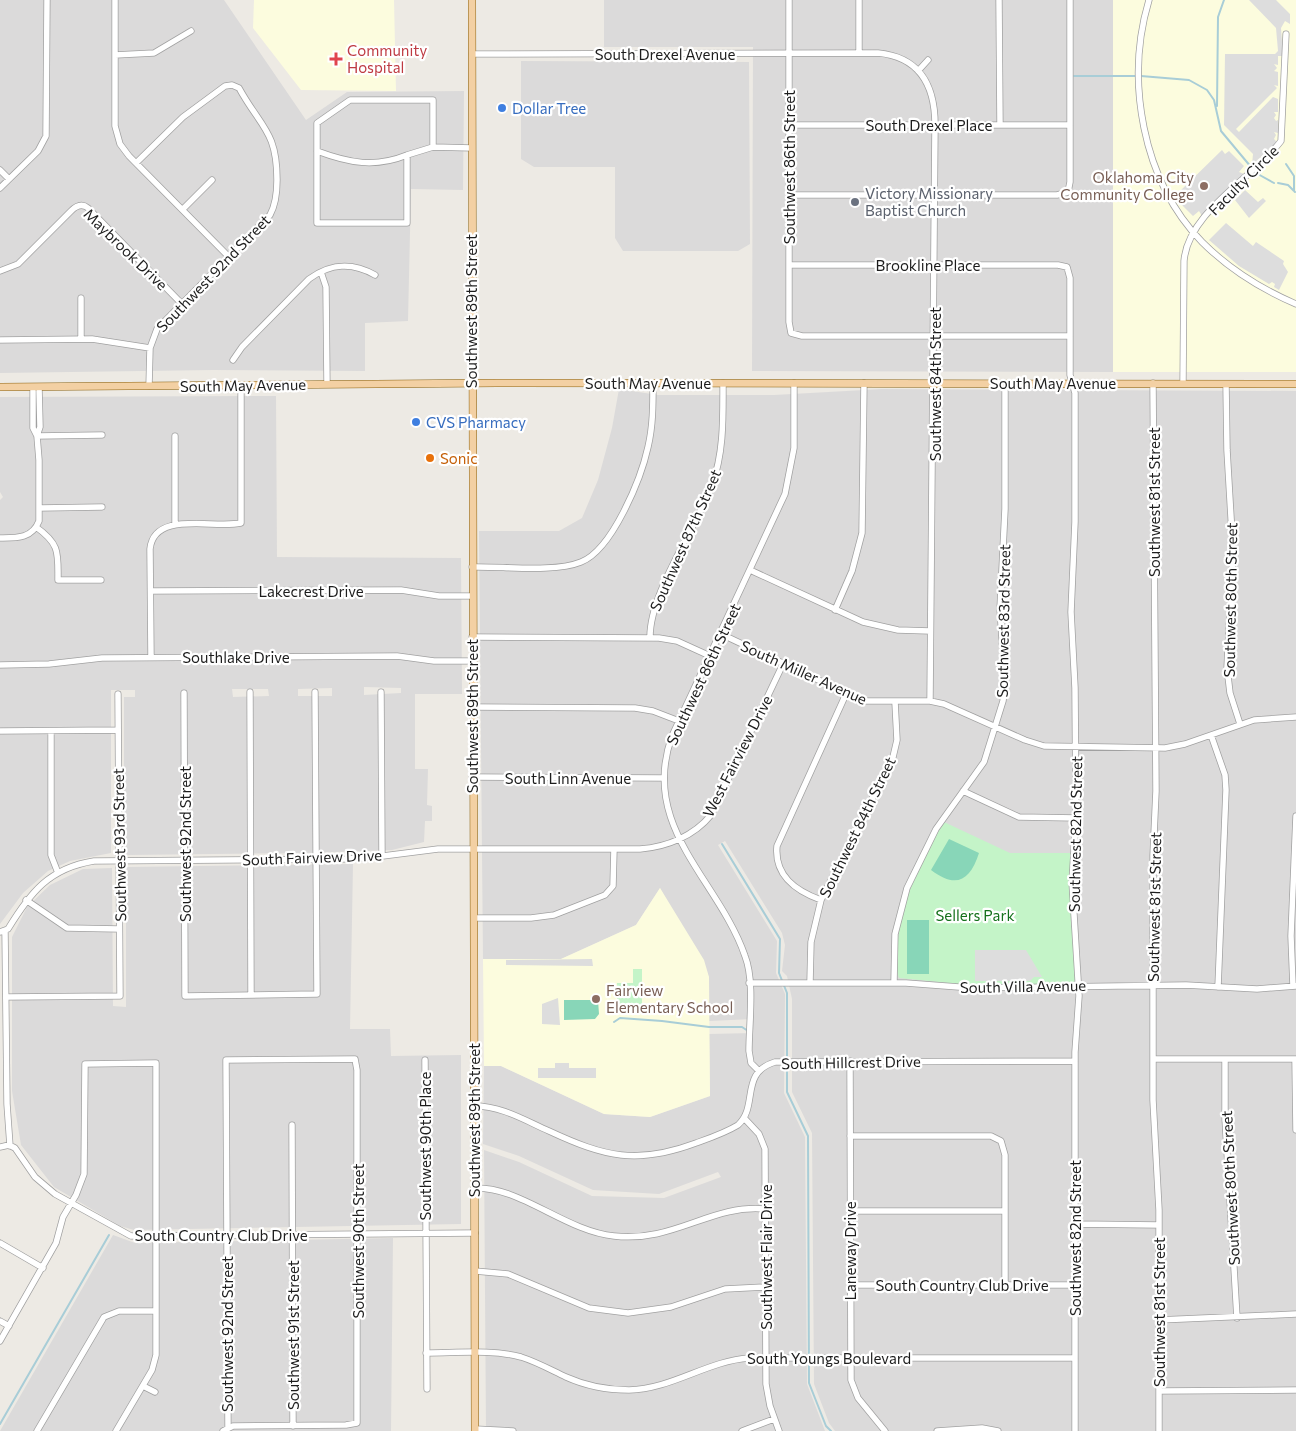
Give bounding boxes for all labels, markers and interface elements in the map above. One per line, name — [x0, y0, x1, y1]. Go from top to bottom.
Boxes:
place label: Community Hospital — [347, 41, 427, 76]
street label: South Drexel Avenue — [595, 45, 735, 63]
marker: Community Hospital — [329, 52, 343, 66]
street label: Southwest 86th Street — [780, 90, 798, 244]
place label: Dollar Tree — [512, 99, 586, 117]
marker: Dollar Tree — [496, 102, 508, 114]
street label: South Drexel Place — [865, 116, 993, 134]
street label: Faculty Circle — [1204, 141, 1282, 219]
place label: Oklahoma City Community College — [1060, 168, 1194, 203]
marker: Oklahoma City Community College — [1198, 180, 1210, 192]
place label: Victory Missionary Baptist Church — [865, 184, 993, 219]
marker: Victory Missionary Baptist Church — [849, 196, 861, 208]
street label: Maybrook Drive — [80, 205, 172, 294]
street label: Southwest 92nd Street — [152, 211, 274, 335]
street label: Southwest 89th Street — [462, 234, 480, 388]
street label: Brookline Place — [876, 256, 981, 274]
street label: Southwest 84th Street — [926, 307, 944, 461]
street label: South May Avenue — [585, 374, 711, 392]
street label: South May Avenue — [990, 374, 1116, 392]
street label: South May Avenue — [180, 375, 306, 395]
place label: CVS Pharmacy — [426, 413, 526, 431]
marker: CVS Pharmacy — [410, 416, 422, 428]
street label: Southwest 81st Street — [1145, 427, 1163, 577]
place label: Sonic — [440, 449, 478, 467]
marker: Sonic — [424, 452, 436, 464]
street label: Southwest 87th Street — [646, 466, 724, 614]
street label: Southwest 80th Street — [1220, 522, 1240, 678]
street label: Southwest 83rd Street — [993, 544, 1013, 698]
street label: Lakecrest Drive — [258, 582, 364, 600]
street label: Southwest 86th Street — [662, 600, 744, 748]
street label: South Miller Avenue — [738, 636, 870, 708]
street label: Southwest 89th Street — [463, 639, 481, 793]
street label: Southlake Drive — [182, 648, 290, 666]
street label: West Fairview Drive — [698, 692, 776, 820]
street label: Southwest 84th Street — [815, 754, 899, 900]
street label: Southwest 82nd Street — [1065, 756, 1085, 912]
street label: Southwest 92nd Street — [176, 766, 194, 922]
street label: Southwest 93rd Street — [109, 768, 129, 922]
street label: South Linn Avenue — [505, 769, 631, 787]
street label: Southwest 81st Street — [1144, 832, 1164, 982]
street label: South Fairview Drive — [242, 846, 382, 868]
park label: Sellers Park — [935, 906, 1015, 924]
street label: South Villa Avenue — [960, 976, 1086, 996]
place label: Fairview Elementary School — [606, 981, 733, 1016]
marker: Fairview Elementary School — [590, 993, 602, 1005]
street label: Southwest 89th Street — [465, 1043, 483, 1197]
street label: South Hillcrest Drive — [781, 1052, 921, 1072]
street label: Southwest 90th Place — [416, 1071, 434, 1221]
street label: Southwest 80th Street — [1217, 1110, 1243, 1266]
street label: Southwest 82nd Street — [1066, 1160, 1084, 1316]
street label: Southwest 90th Street — [349, 1163, 367, 1319]
street label: Southwest Flair Drive — [757, 1184, 775, 1330]
street label: Laneway Drive — [841, 1201, 859, 1301]
street label: South Country Club Drive — [134, 1226, 308, 1244]
street label: Southwest 81st Street — [1150, 1237, 1168, 1387]
street label: Southwest 92nd Street — [218, 1256, 236, 1412]
street label: Southwest 91st Street — [284, 1260, 302, 1410]
street label: South Country Club Drive — [875, 1276, 1049, 1294]
street label: South Youngs Boulevard — [747, 1349, 911, 1367]

